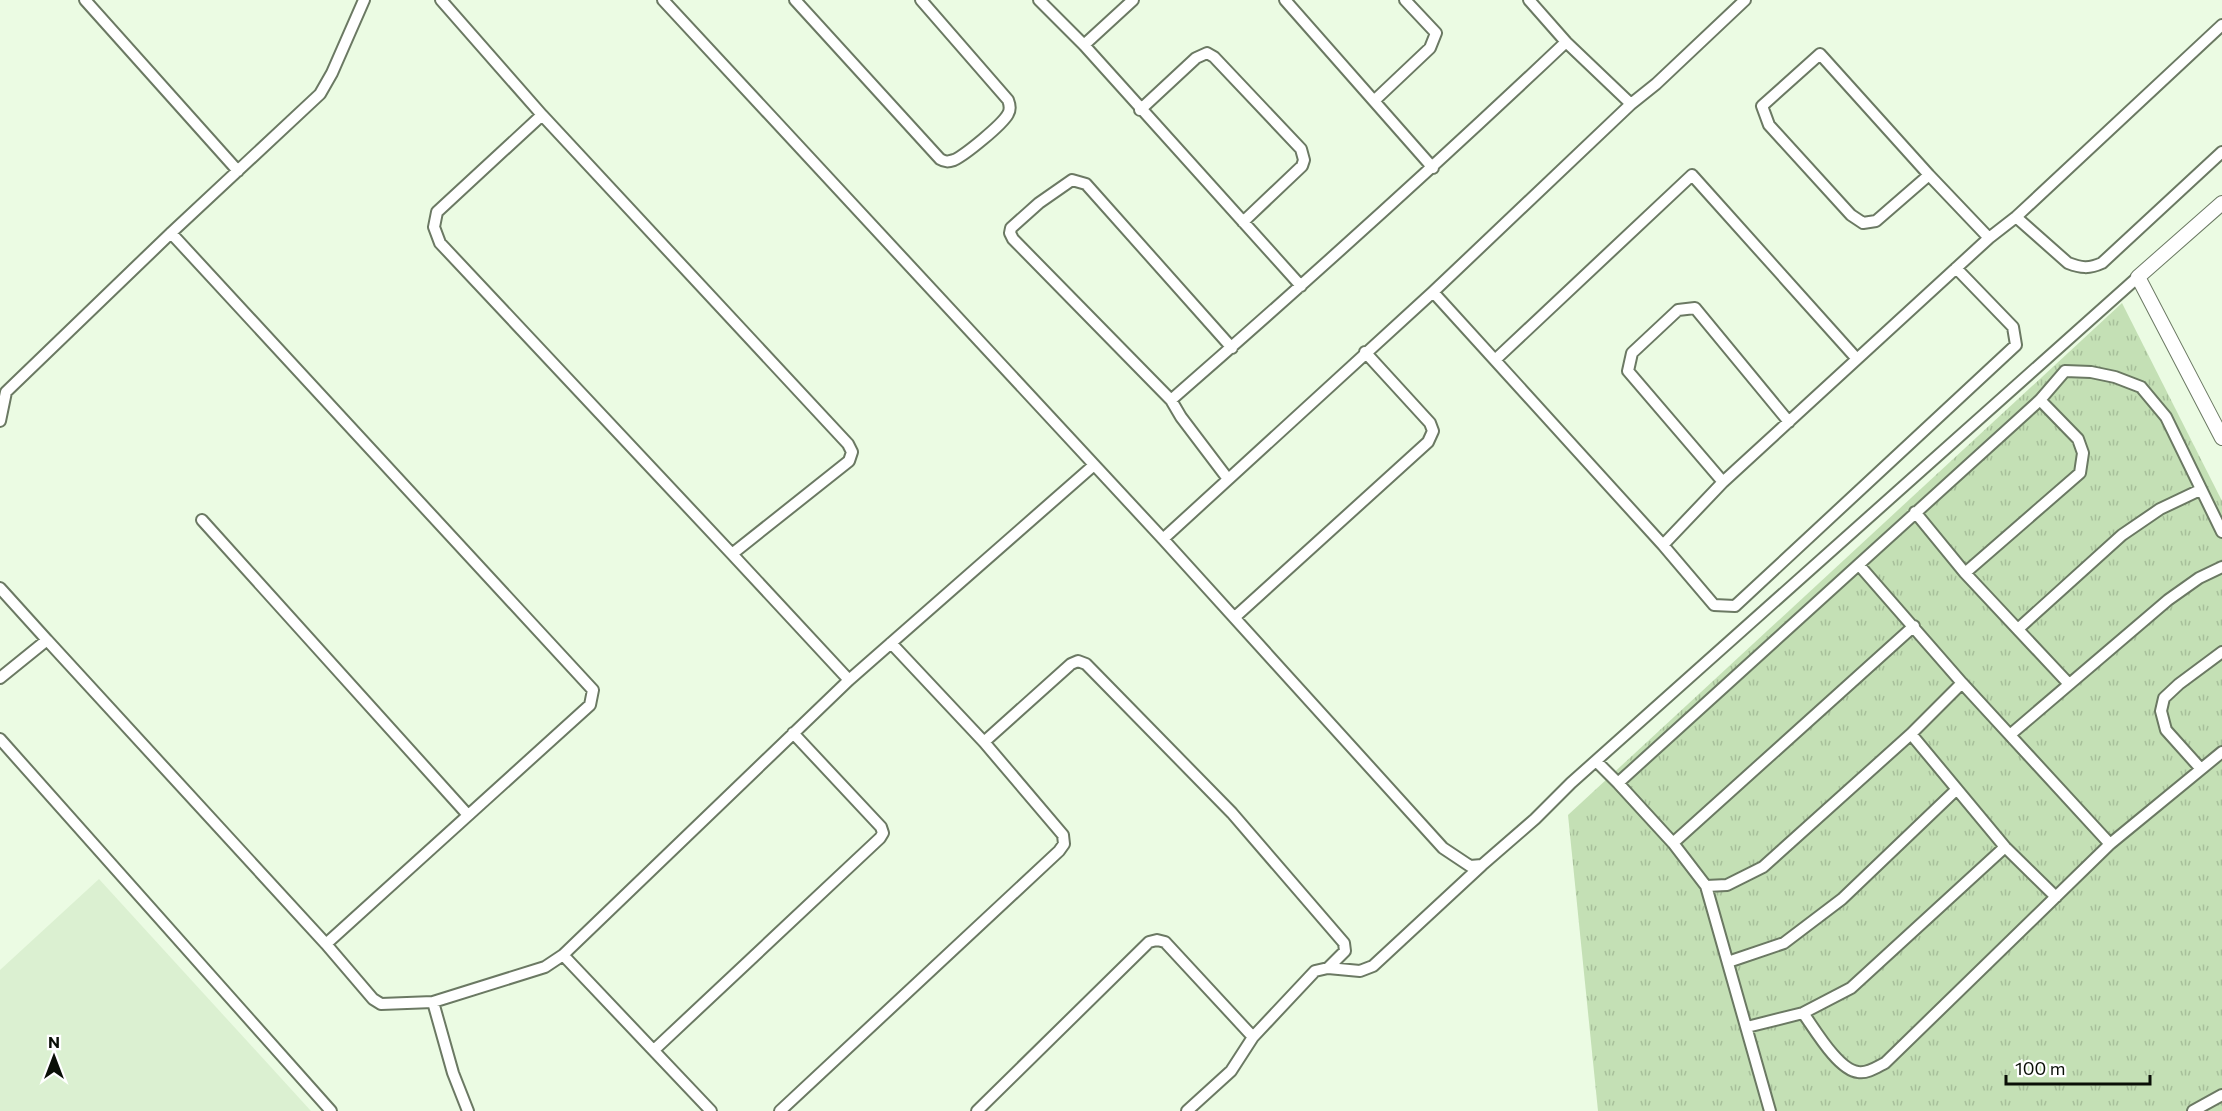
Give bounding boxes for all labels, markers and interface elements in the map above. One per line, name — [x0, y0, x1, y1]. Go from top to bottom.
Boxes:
north arrow — [24, 1027, 84, 1087]
text: N — [48, 1032, 60, 1051]
scale bar — [2006, 1048, 2150, 1086]
text: 100 m — [2015, 1057, 2065, 1079]

